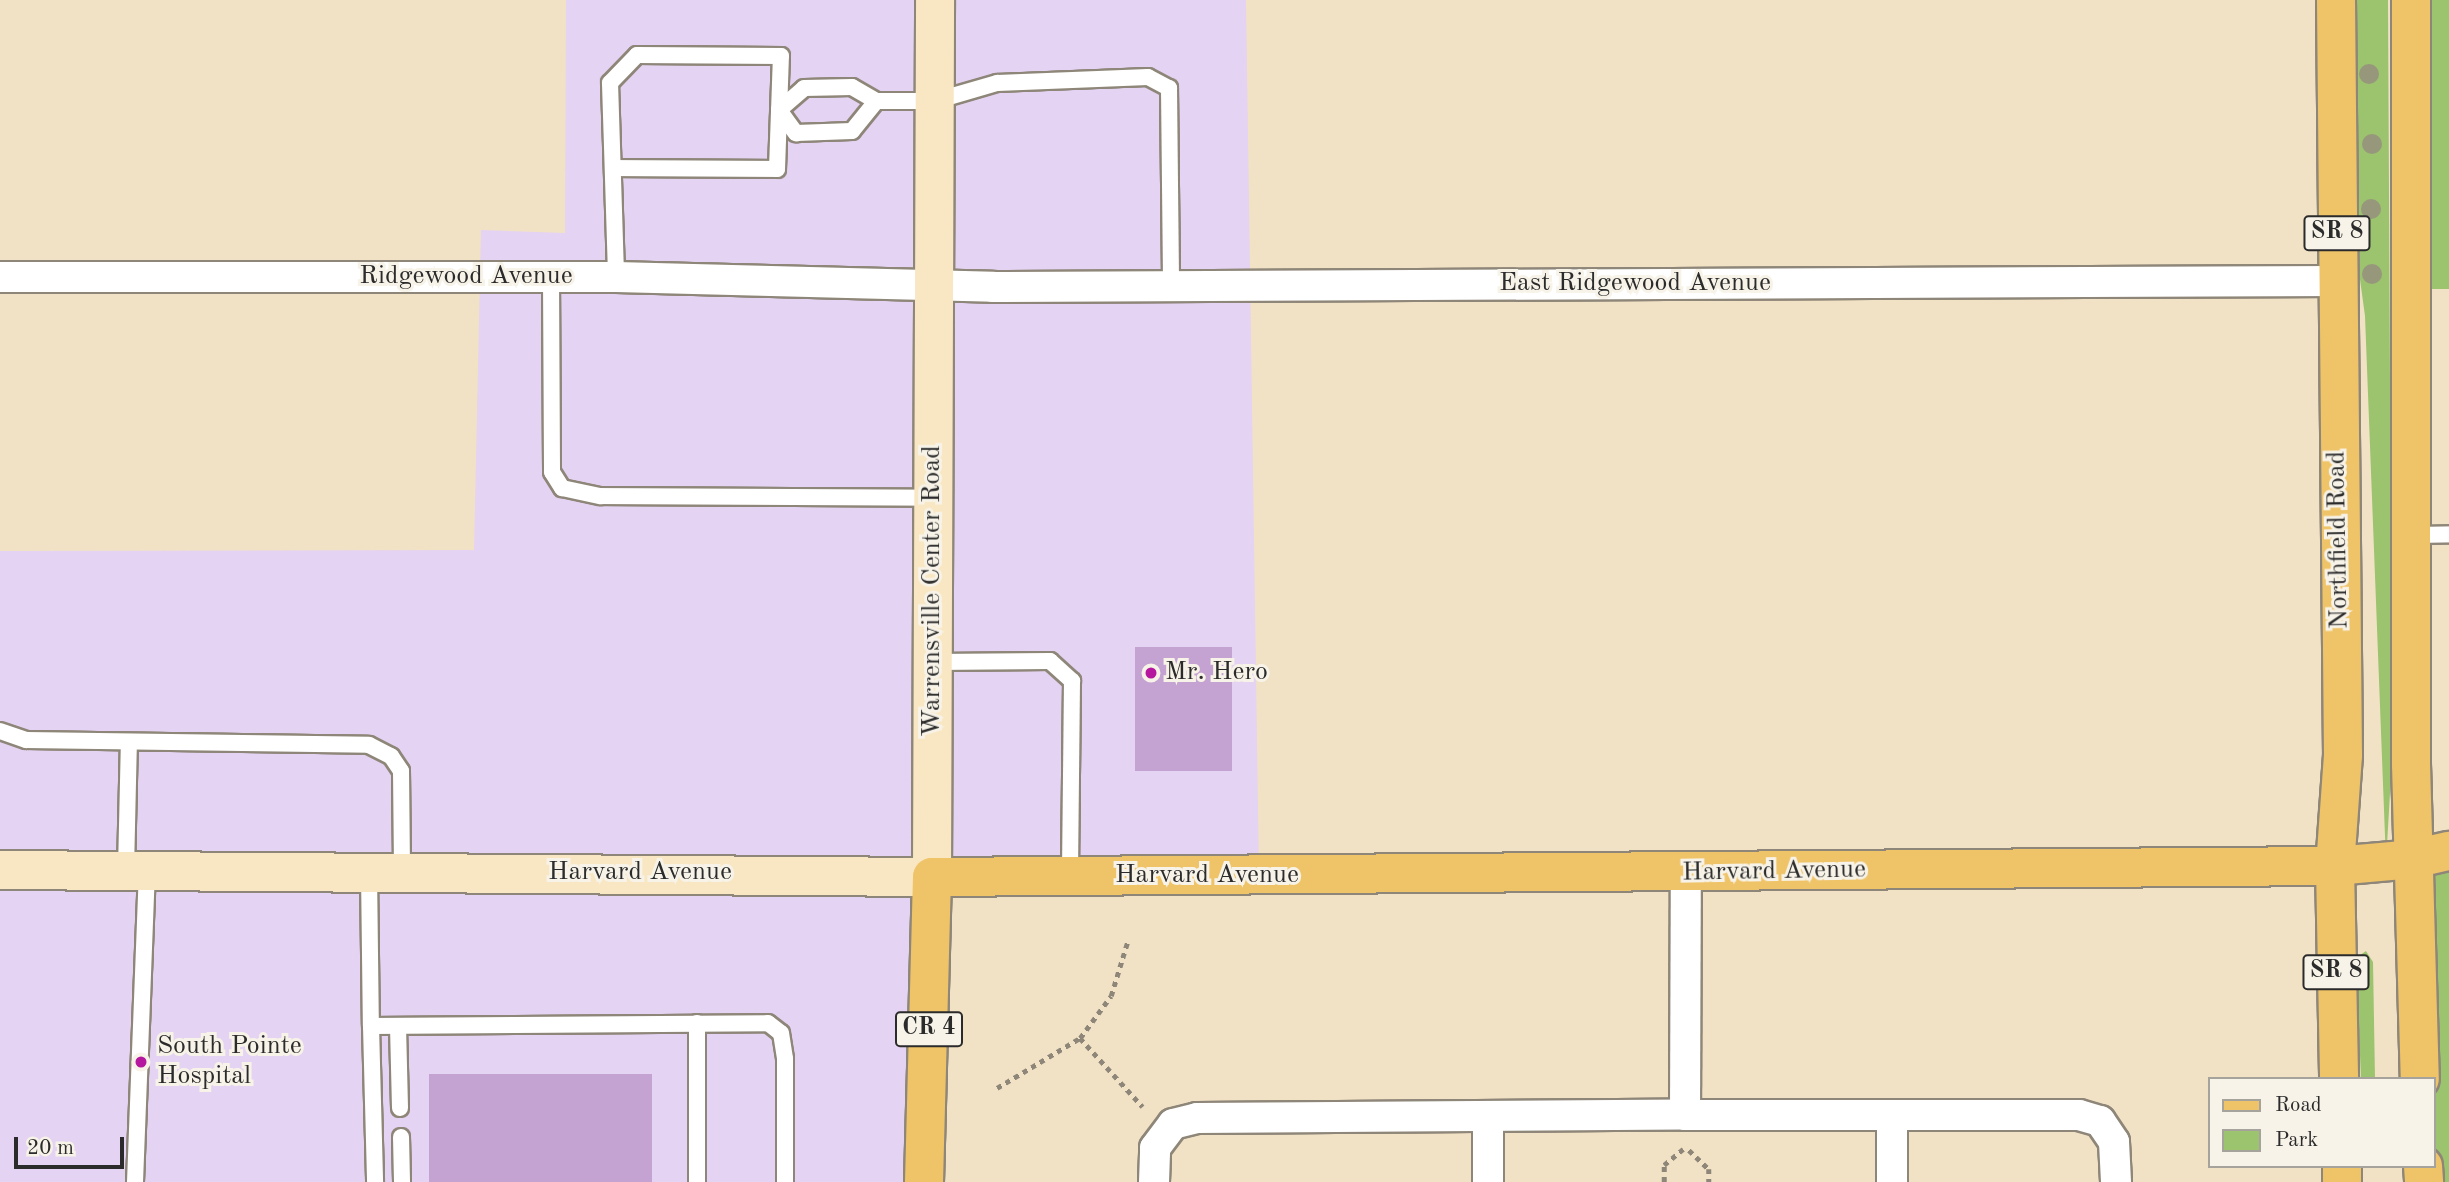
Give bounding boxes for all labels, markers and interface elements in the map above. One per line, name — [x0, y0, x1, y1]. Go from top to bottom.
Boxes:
road number: SR 8 — [2302, 212, 2372, 254]
street label: Ridgewood Avenue — [359, 261, 573, 293]
street label: East Ridgewood Avenue — [1499, 268, 1771, 300]
street label: Warrensville Center Road — [917, 445, 949, 737]
street label: Northfield Road — [2322, 451, 2356, 629]
place label: Mr. Hero — [1165, 657, 1268, 689]
marker: Mr. Hero — [1143, 665, 1159, 681]
street label: Harvard Avenue — [1682, 855, 1866, 889]
street label: Harvard Avenue — [548, 857, 732, 889]
street label: Harvard Avenue — [1115, 860, 1299, 892]
road number: SR 8 — [2301, 952, 2371, 992]
road number: CR 4 — [894, 1009, 964, 1050]
place label: South Pointe Hospital — [157, 1031, 302, 1092]
marker: South Pointe Hospital — [131, 1052, 151, 1072]
legend — [2208, 1077, 2435, 1168]
text: Road — [2275, 1095, 2322, 1116]
scale bar — [18, 1122, 128, 1166]
text: Park — [2275, 1130, 2318, 1151]
text: 20 m — [27, 1138, 74, 1159]

